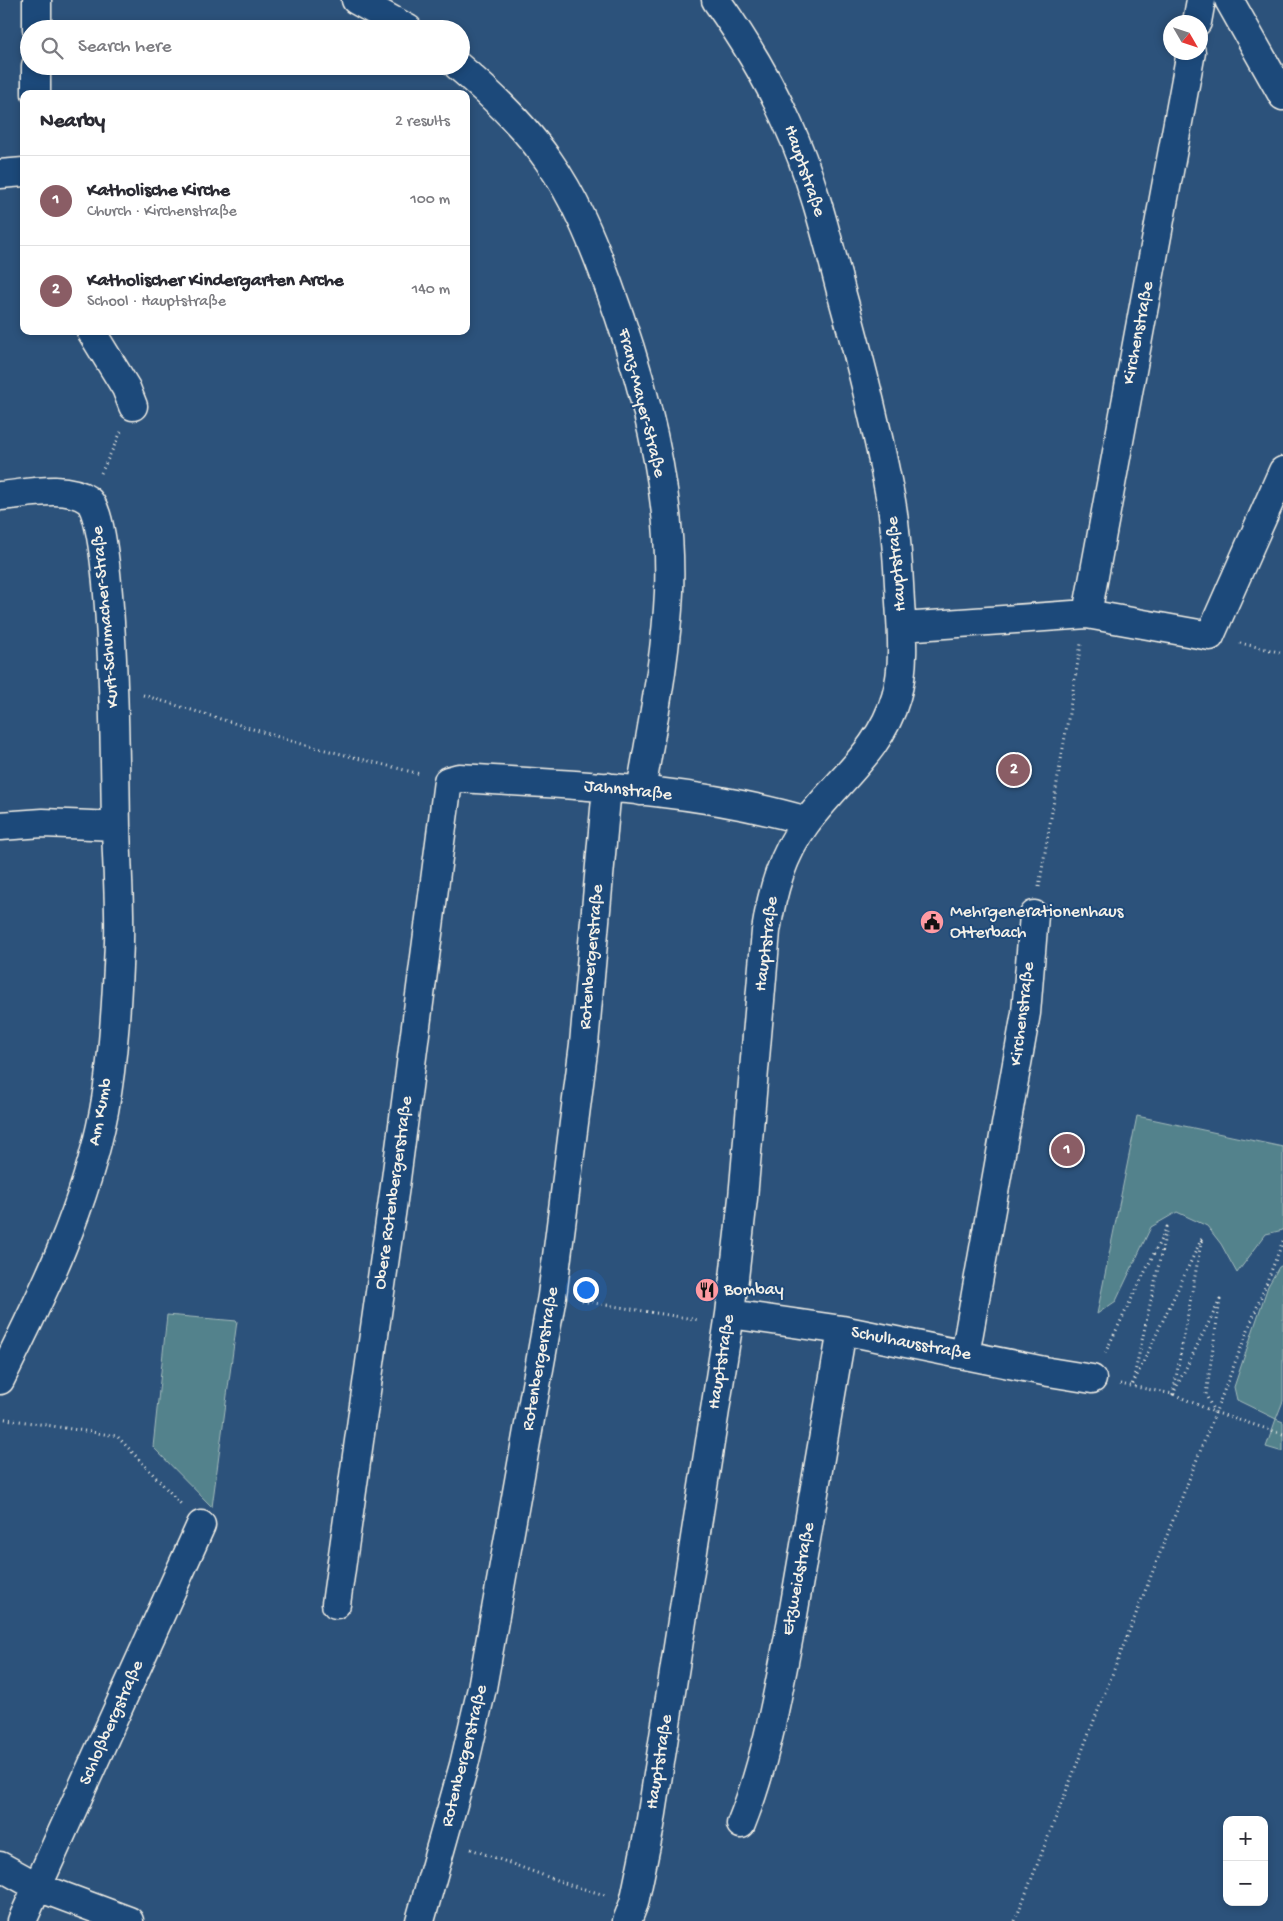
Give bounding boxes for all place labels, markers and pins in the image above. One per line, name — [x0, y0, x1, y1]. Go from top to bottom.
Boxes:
pin: 2 — [998, 751, 1030, 789]
place label: Mehrgenerationenhaus Otterbach — [950, 902, 1125, 944]
public building icon: Mehrgenerationenhaus Otterbach — [919, 909, 945, 935]
pin: 1 — [1051, 1131, 1083, 1169]
restaurant icon: Bombay — [694, 1277, 720, 1303]
place label: Bombay — [723, 1280, 784, 1301]

